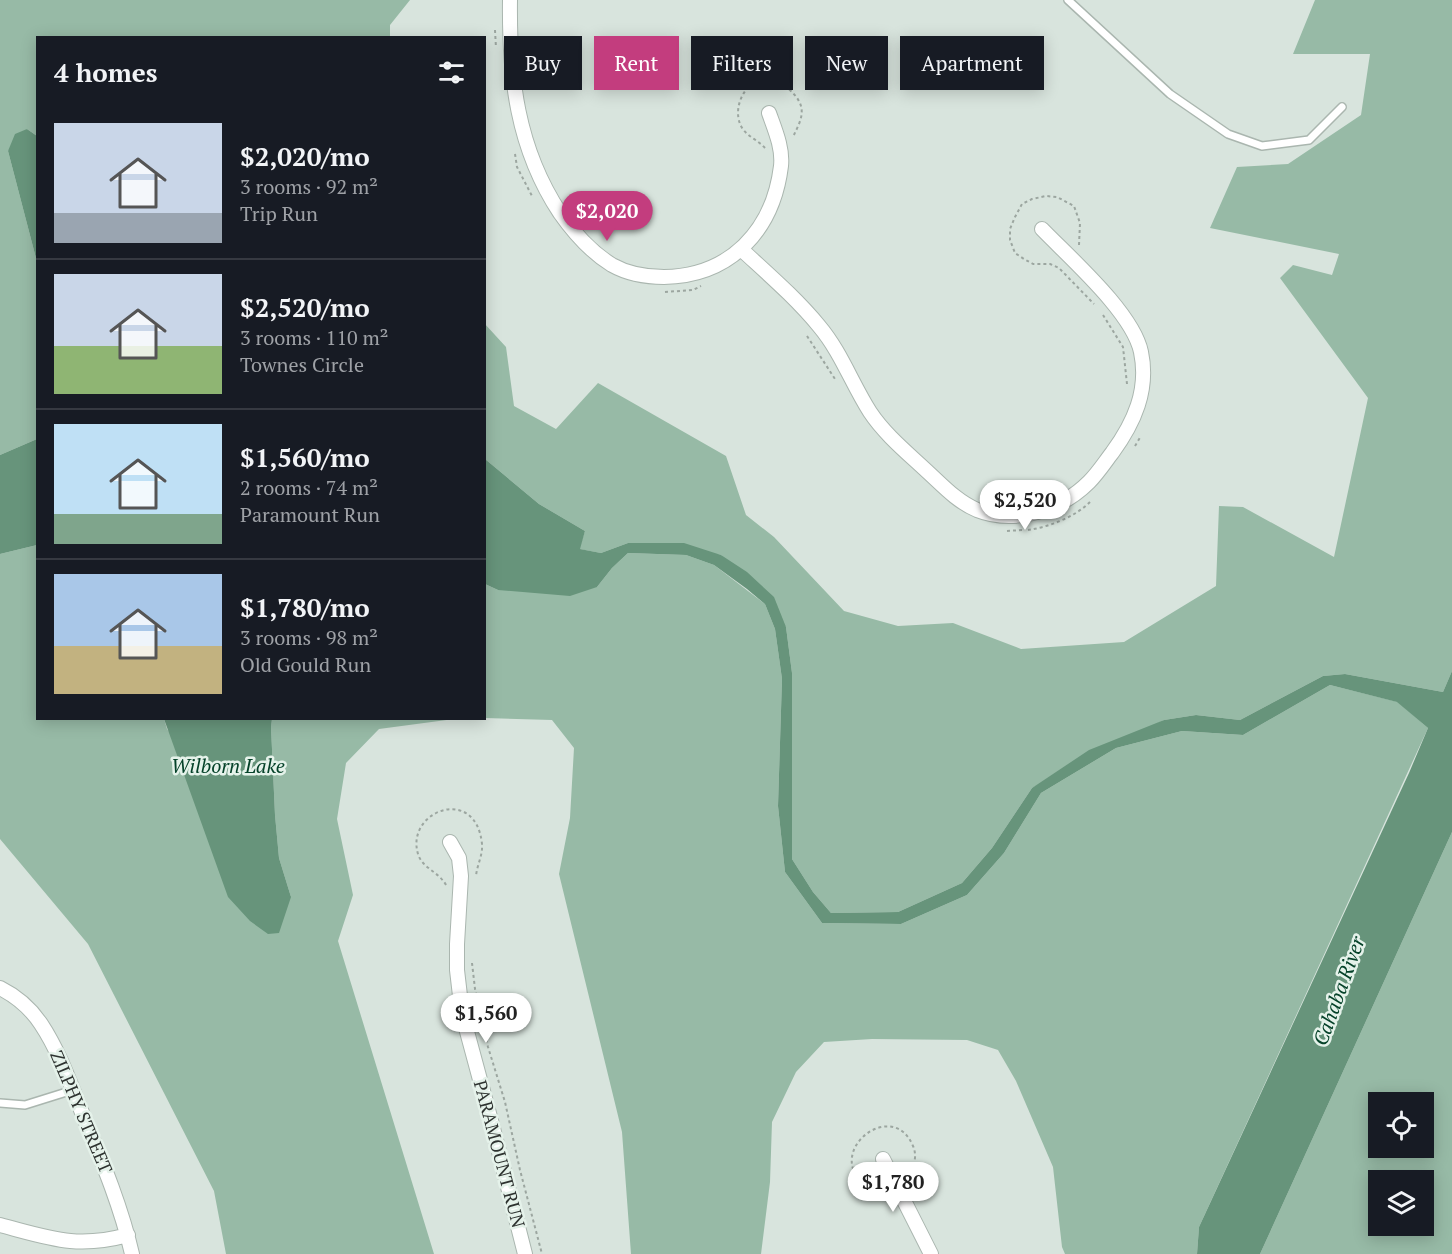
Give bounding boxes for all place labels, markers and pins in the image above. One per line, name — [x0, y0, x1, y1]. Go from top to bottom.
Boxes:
pin: $2,020 — [558, 191, 656, 242]
pin: $2,520 — [976, 480, 1074, 531]
pin: $1,560 — [437, 993, 535, 1044]
pin: $1,780 — [844, 1162, 942, 1213]

